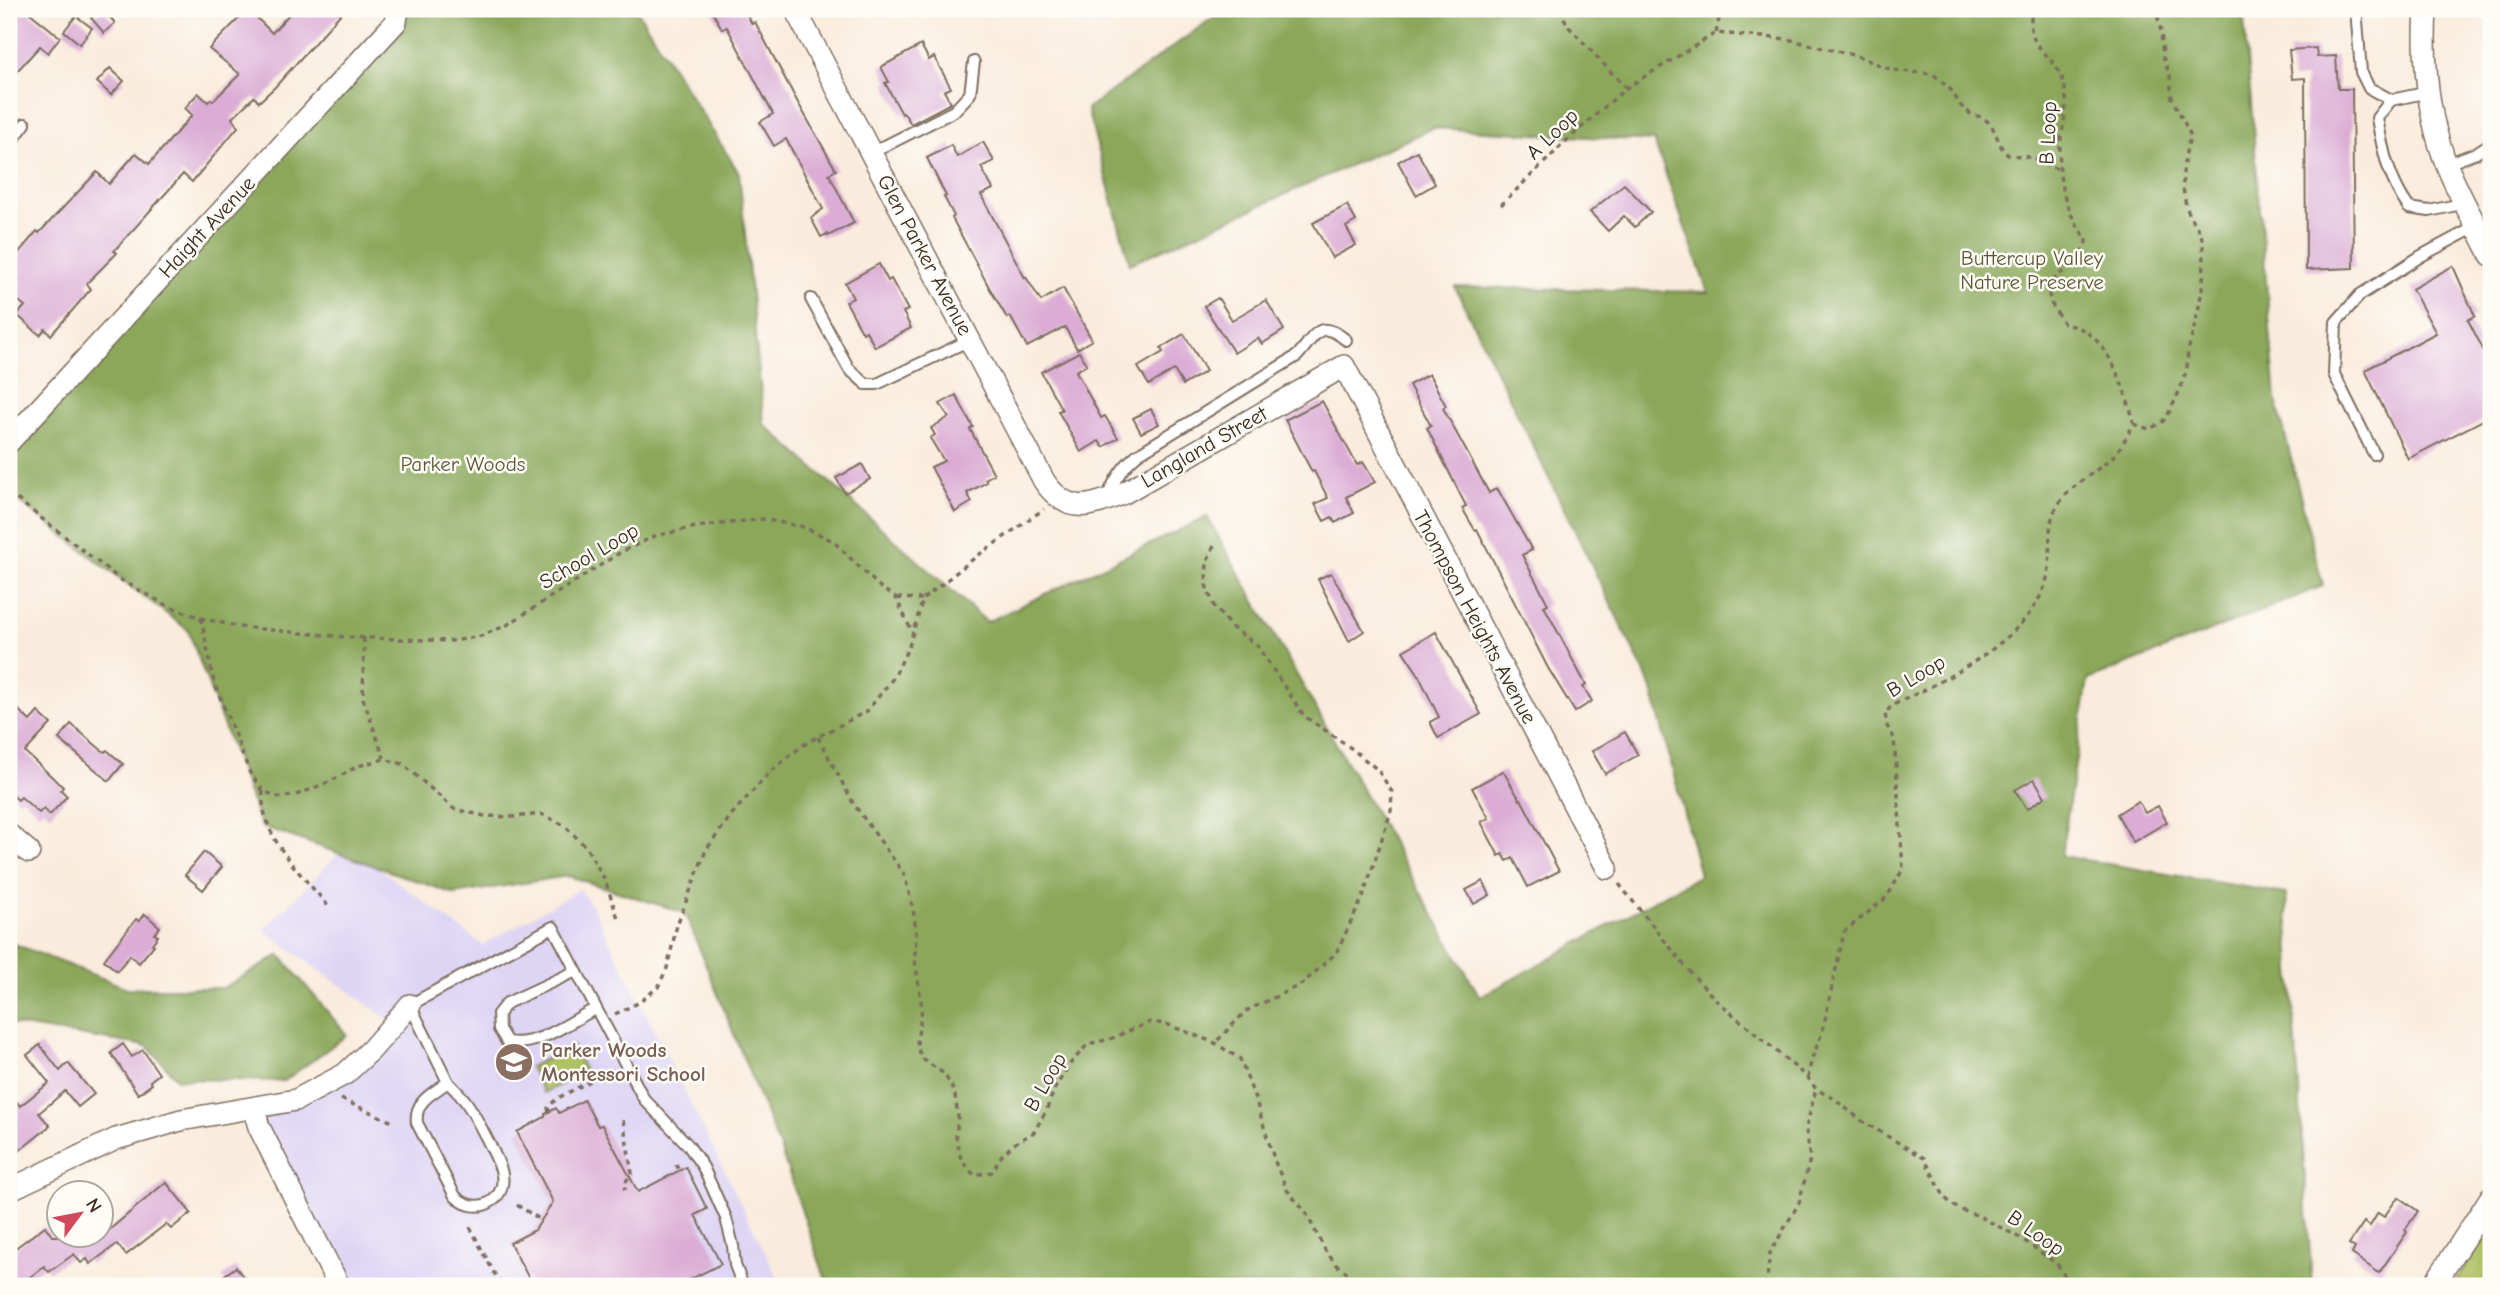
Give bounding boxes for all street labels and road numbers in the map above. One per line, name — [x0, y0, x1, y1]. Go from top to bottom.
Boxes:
street label: B Loop — [2034, 101, 2062, 165]
street label: A Loop — [1521, 104, 1583, 164]
street label: Haight Avenue — [154, 171, 260, 283]
street label: Glen Parker Avenue — [873, 171, 977, 339]
street label: Langland Street — [1137, 401, 1272, 493]
street label: Thompson Heights Avenue — [1408, 506, 1542, 728]
street label: School Loop — [535, 518, 643, 594]
street label: B Loop — [1882, 650, 1950, 702]
street label: B Loop — [1019, 1048, 1071, 1116]
street label: B Loop — [2003, 1205, 2069, 1261]

